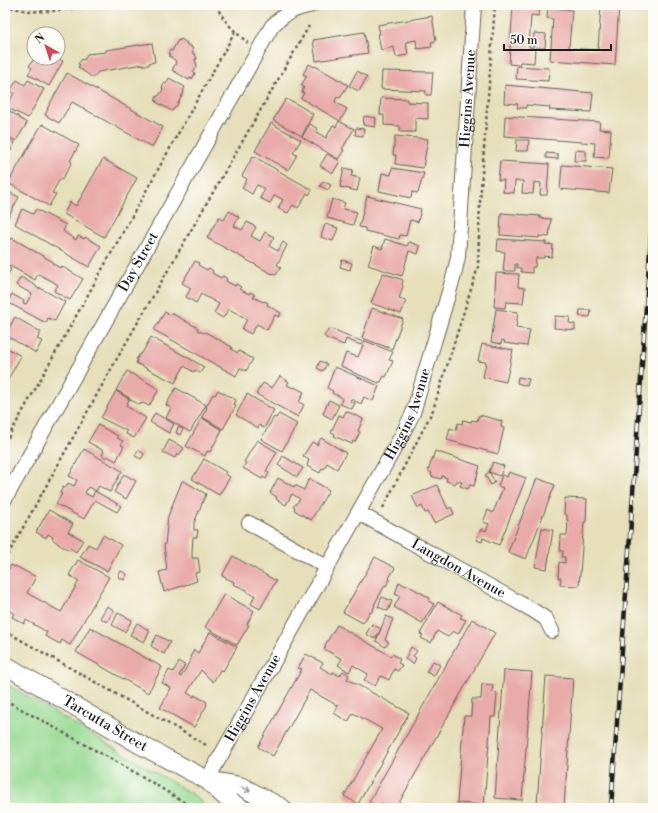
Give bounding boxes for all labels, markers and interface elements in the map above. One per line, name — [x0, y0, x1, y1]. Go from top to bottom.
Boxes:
north arrow — [26, 26, 66, 66]
scale bar — [504, 26, 611, 52]
text: N — [33, 31, 48, 47]
text: 50 m — [510, 33, 538, 48]
street label: Higgins Avenue — [456, 49, 480, 148]
street label: Day Street — [115, 229, 163, 295]
street label: Higgins Avenue — [381, 366, 435, 463]
street label: Langdon Avenue — [408, 535, 509, 602]
street label: Higgins Avenue — [221, 651, 285, 746]
street label: Tarcutta Street — [59, 692, 150, 756]
one-way arrow — [238, 786, 250, 793]

